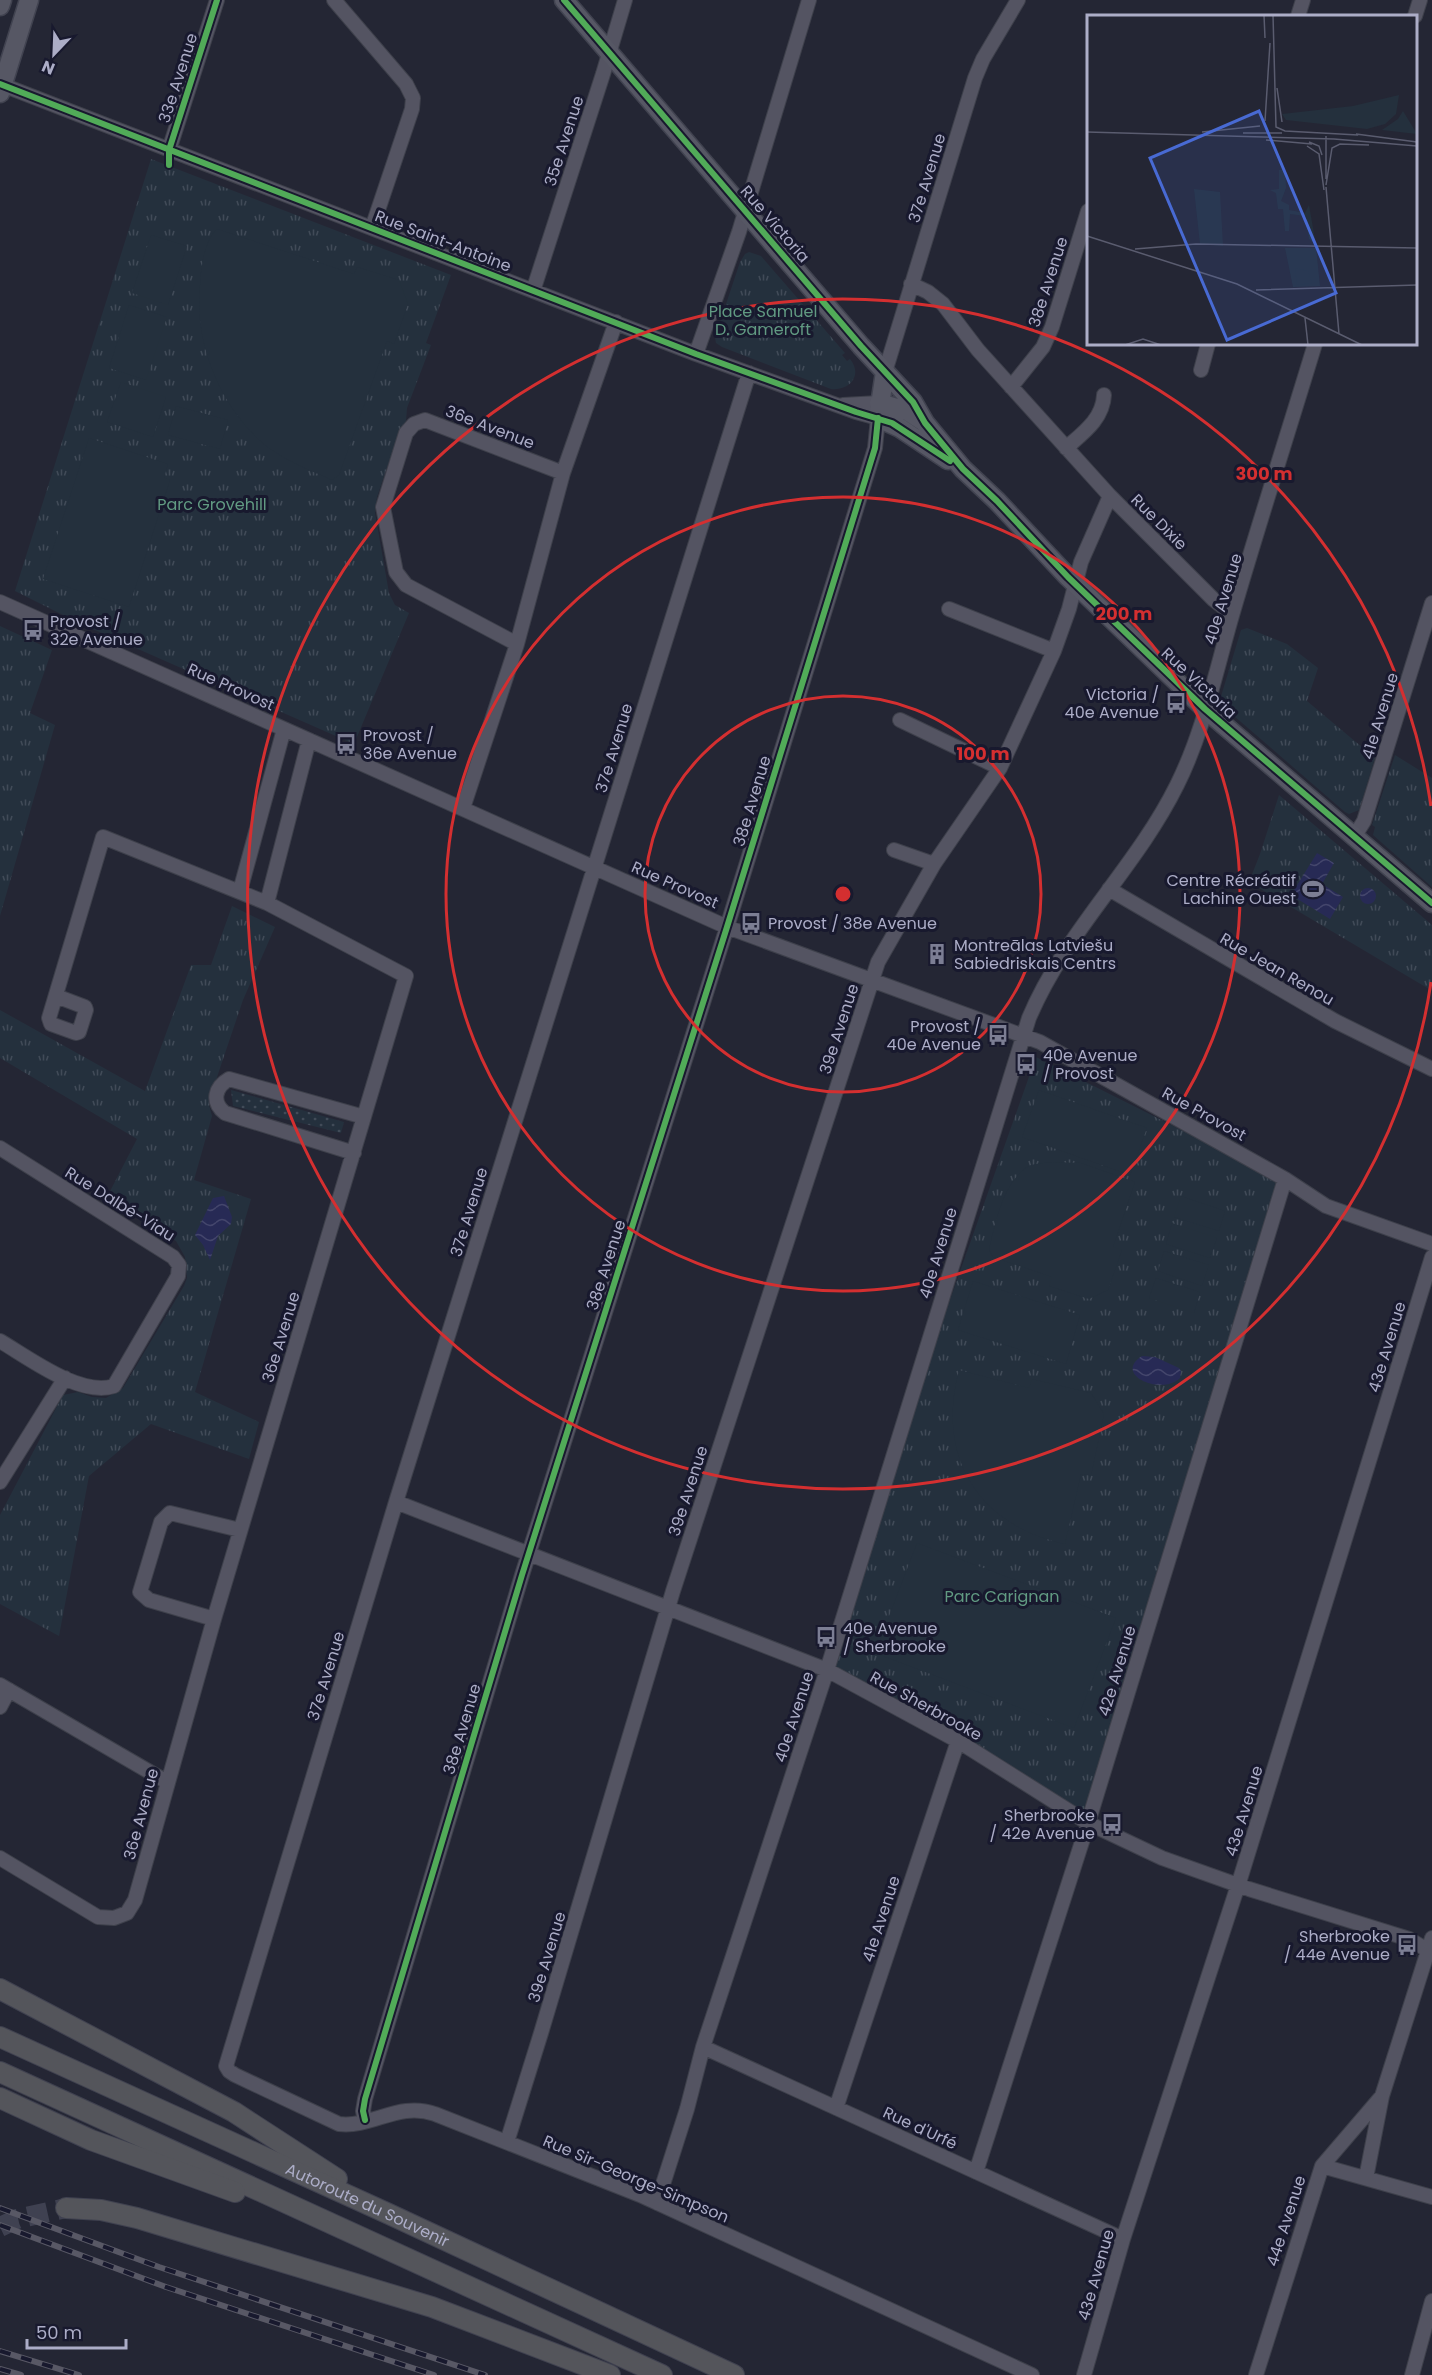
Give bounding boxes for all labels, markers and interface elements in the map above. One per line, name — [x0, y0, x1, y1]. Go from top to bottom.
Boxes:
inset map — [1087, 15, 1417, 345]
north arrow — [24, 24, 84, 84]
street label: 33e Avenue — [153, 30, 203, 126]
text: N — [38, 54, 58, 80]
street label: 35e Avenue — [539, 93, 589, 189]
street label: 37e Avenue — [902, 130, 952, 226]
street label: Rue Victoria — [735, 180, 815, 268]
street label: Rue Saint-Antoine — [371, 204, 515, 278]
street label: 38e Avenue — [1023, 234, 1073, 330]
park label: Place Samuel D. Gameroft — [709, 300, 817, 341]
street label: 36e Avenue — [442, 399, 538, 455]
text: 300 m — [1235, 461, 1293, 486]
street label: Rue Dixie — [1126, 489, 1192, 555]
park label: Parc Grovehill — [157, 493, 267, 516]
street label: 40e Avenue — [1198, 550, 1248, 647]
text: 200 m — [1096, 601, 1152, 626]
place label: Provost / 32e Avenue — [50, 610, 143, 651]
bus stop icon: Provost / 32e Avenue — [21, 618, 45, 642]
street label: Rue Victoria — [1156, 642, 1242, 724]
street label: Rue Provost — [184, 658, 278, 716]
street label: 41e Avenue — [1356, 670, 1404, 762]
place label: Victoria / 40e Avenue — [1065, 683, 1159, 724]
bus stop icon: Victoria / 40e Avenue — [1164, 691, 1188, 715]
street label: 37e Avenue — [589, 700, 639, 796]
place label: Provost / 36e Avenue — [363, 724, 457, 765]
bus stop icon: Provost / 36e Avenue — [334, 732, 358, 756]
text: 100 m — [956, 741, 1010, 766]
street label: 38e Avenue — [727, 753, 777, 849]
street label: Rue Provost — [628, 856, 722, 914]
place label: Centre Récréatif Lachine Ouest — [1166, 869, 1296, 910]
sports icon: Centre Récréatif Lachine Ouest — [1301, 877, 1325, 901]
centre of rings — [833, 884, 853, 904]
bus stop icon: Provost / 38e Avenue — [739, 911, 763, 935]
place label: Provost / 38e Avenue — [768, 912, 937, 935]
street label: Rue Jean Renou — [1216, 927, 1338, 1011]
place label: Montreālas Latviešu Sabiedriskais Centrs — [954, 934, 1116, 975]
building icon: Montreālas Latviešu Sabiedriskais Centrs — [925, 942, 949, 966]
street label: 39e Avenue — [814, 981, 864, 1077]
place label: Provost / 40e Avenue — [887, 1015, 981, 1056]
bus stop icon: Provost / 40e Avenue — [986, 1023, 1010, 1047]
place label: 40e Avenue / Provost — [1043, 1044, 1137, 1085]
bus stop icon: 40e Avenue / Provost — [1014, 1052, 1038, 1076]
street label: Rue Provost — [1158, 1081, 1250, 1147]
street label: Rue Dalbé-Viau — [61, 1161, 179, 1247]
street label: 37e Avenue — [444, 1164, 494, 1260]
street label: 40e Avenue — [913, 1204, 963, 1301]
street label: 38e Avenue — [581, 1217, 631, 1313]
street label: 36e Avenue — [256, 1289, 306, 1385]
street label: 43e Avenue — [1362, 1299, 1412, 1395]
street label: 39e Avenue — [663, 1443, 713, 1539]
park label: Parc Carignan — [944, 1585, 1060, 1608]
place label: 40e Avenue / Sherbrooke — [843, 1617, 946, 1658]
street label: 42e Avenue — [1092, 1623, 1142, 1719]
bus stop icon: 40e Avenue / Sherbrooke — [814, 1625, 838, 1649]
street label: 37e Avenue — [301, 1628, 351, 1724]
street label: Rue Sherbrooke — [866, 1666, 986, 1746]
street label: 40e Avenue — [768, 1668, 820, 1765]
street label: 38e Avenue — [437, 1681, 487, 1777]
street label: 43e Avenue — [1219, 1763, 1269, 1859]
street label: 36e Avenue — [118, 1766, 164, 1862]
place label: Sherbrooke / 42e Avenue — [990, 1804, 1095, 1845]
bus stop icon: Sherbrooke / 42e Avenue — [1100, 1812, 1124, 1836]
street label: 41e Avenue — [856, 1873, 906, 1965]
street label: 39e Avenue — [522, 1909, 572, 2005]
place label: Sherbrooke / 44e Avenue — [1284, 1925, 1390, 1966]
bus stop icon: Sherbrooke / 44e Avenue — [1395, 1933, 1419, 1957]
street label: Rue d'Urfé — [879, 2101, 961, 2155]
street label: Rue Sir-George-Simpson — [540, 2129, 732, 2229]
street label: Autoroute du Souvenir — [282, 2157, 453, 2252]
street label: 44e Avenue — [1260, 2172, 1312, 2269]
street label: 43e Avenue — [1072, 2227, 1120, 2323]
scale bar — [27, 2312, 126, 2350]
text: 50 m — [36, 2320, 82, 2345]

